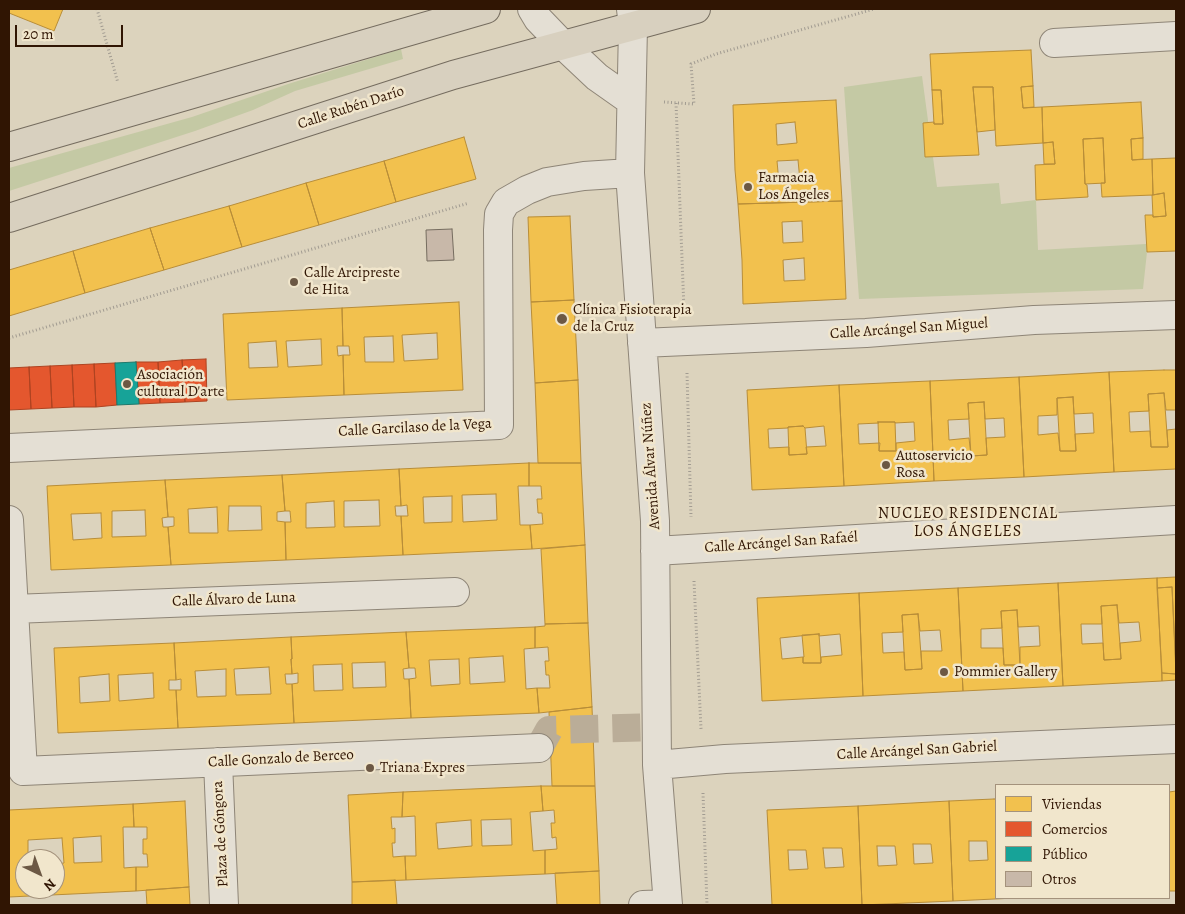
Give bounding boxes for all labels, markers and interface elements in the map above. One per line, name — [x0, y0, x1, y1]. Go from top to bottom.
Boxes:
scale bar — [18, 15, 125, 47]
text: 20 m — [23, 24, 54, 44]
street label: Calle Rubén Darío — [296, 82, 406, 134]
place label: Farmacia Los Ángeles — [758, 169, 829, 204]
marker: Farmacia Los Ángeles — [742, 181, 754, 193]
place label: Calle Arcipreste de Hita — [304, 264, 400, 299]
marker: Calle Arcipreste de Hita — [288, 276, 300, 288]
place label: Clínica Fisioterapia de la Cruz — [573, 301, 692, 336]
marker: Clínica Fisioterapia de la Cruz — [555, 312, 569, 326]
street label: Calle Arcángel San Miguel — [829, 314, 989, 344]
place label: Asociación cultural D'arte — [137, 366, 225, 401]
marker: Asociación cultural D'arte — [121, 378, 133, 390]
street label: Avenida Álvar Núñez — [638, 402, 664, 530]
street label: Calle Garcilaso de la Vega — [338, 415, 492, 441]
place label: Autoservicio Rosa — [896, 447, 973, 482]
marker: Autoservicio Rosa — [880, 459, 892, 471]
district label: NUCLEO RESIDENCIAL LOS ÁNGELES — [876, 504, 1060, 542]
street label: Calle Arcángel San Rafaél — [704, 529, 858, 557]
street label: Calle Álvaro de Luna — [172, 589, 296, 611]
place label: Pommier Gallery — [954, 663, 1057, 681]
marker: Pommier Gallery — [938, 666, 950, 678]
street label: Calle Arcángel San Gabriel — [836, 738, 998, 764]
street label: Calle Gonzalo de Berceo — [208, 746, 354, 772]
place label: Triana Expres — [380, 759, 465, 777]
marker: Triana Expres — [364, 762, 376, 774]
street label: Plaza de Góngora — [209, 780, 233, 888]
legend — [995, 784, 1170, 899]
text: Viviendas — [1042, 794, 1102, 814]
text: Comercios — [1042, 819, 1107, 839]
text: Público — [1042, 844, 1088, 864]
north arrow — [15, 849, 65, 899]
text: Otros — [1042, 869, 1076, 889]
text: N — [40, 874, 60, 895]

